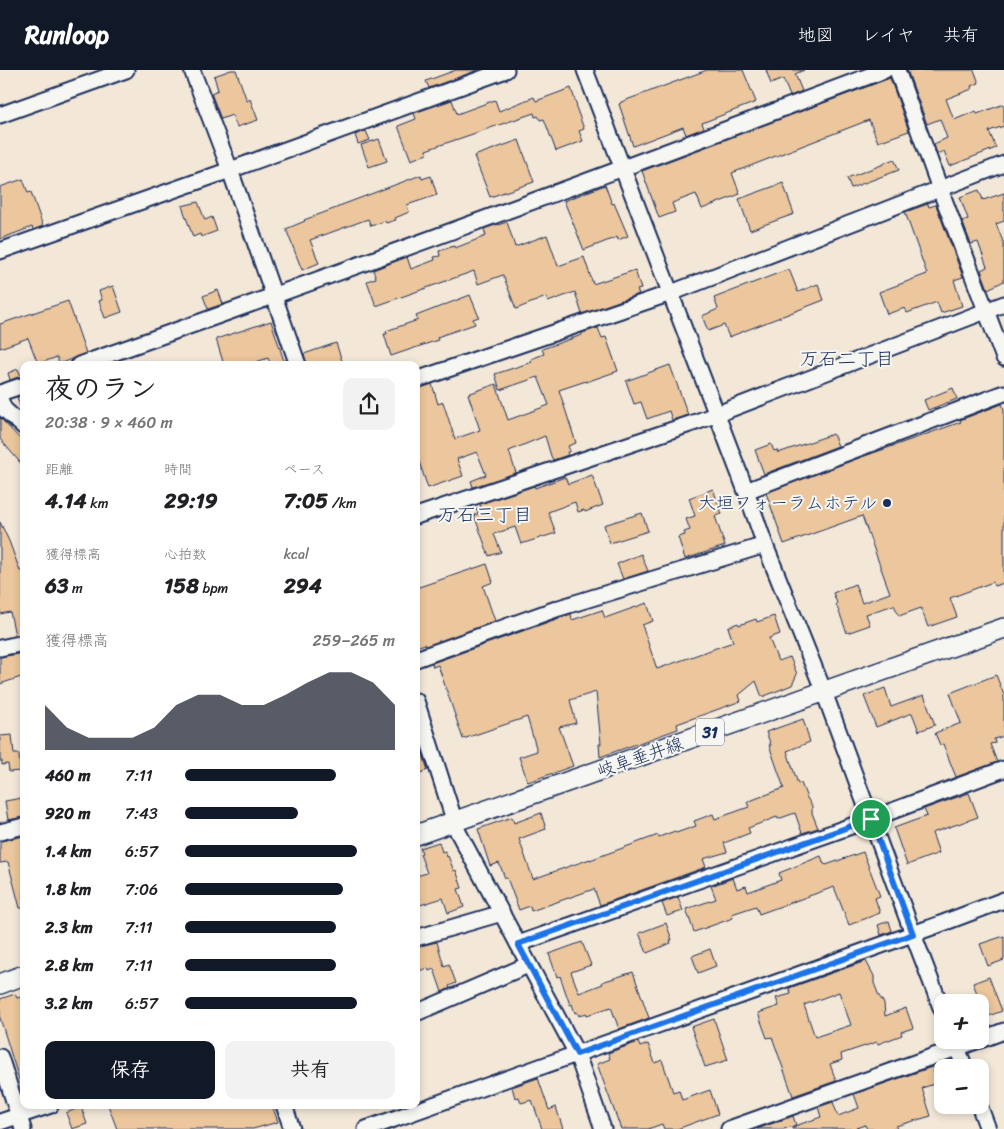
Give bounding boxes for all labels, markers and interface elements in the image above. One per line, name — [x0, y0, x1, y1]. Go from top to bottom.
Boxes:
text: Runloop — [25, 14, 109, 56]
text: 地図 — [798, 19, 834, 51]
text: レイヤ — [862, 19, 915, 51]
text: 共有 — [943, 19, 979, 51]
district label: 万石二丁目 — [799, 342, 895, 375]
text: 夜のラン — [45, 364, 157, 413]
button: share — [343, 378, 395, 430]
text: 20:38 · 9 × 460 m — [45, 408, 173, 437]
text: 距離 — [45, 457, 73, 482]
text: 時間 — [164, 457, 192, 482]
text: ペース — [284, 457, 325, 482]
text: 4.14 — [45, 482, 87, 520]
text: 29:19 — [164, 482, 218, 520]
text: 7:05 — [284, 482, 328, 520]
place label: 大垣フォーラムホテル — [698, 487, 877, 519]
text: km — [87, 491, 108, 516]
text: /km — [328, 491, 357, 516]
marker: 大垣フォーラムホテル — [881, 497, 893, 509]
district label: 万石三丁目 — [437, 498, 533, 531]
text: 獲得標高 — [45, 542, 101, 567]
text: 心拍数 — [164, 542, 206, 567]
text: kcal — [284, 542, 309, 567]
text: 63 — [45, 567, 68, 605]
text: 158 — [164, 567, 199, 605]
text: 294 — [284, 567, 322, 605]
text: m — [68, 576, 83, 601]
text: bpm — [199, 576, 228, 601]
text: 獲得標高 — [45, 626, 109, 655]
text: 259–265 m — [313, 626, 395, 655]
road number: 31 — [696, 719, 724, 746]
street label: 岐阜垂井線 — [592, 727, 688, 787]
text: 460 m — [45, 761, 91, 790]
text: 7:11 — [125, 761, 153, 790]
pin — [850, 798, 892, 840]
text: 920 m — [45, 799, 91, 828]
text: 7:43 — [125, 799, 158, 828]
icon: arrive — [857, 805, 885, 833]
text: 1.4 km — [45, 837, 92, 866]
text: 6:57 — [125, 837, 158, 866]
text: 1.8 km — [45, 875, 91, 904]
text: 7:06 — [125, 875, 158, 904]
text: 2.3 km — [45, 913, 93, 942]
text: 7:11 — [125, 913, 153, 942]
text: 2.8 km — [45, 951, 94, 980]
text: 7:11 — [125, 951, 153, 980]
text: 3.2 km — [45, 989, 93, 1018]
text: 6:57 — [125, 989, 158, 1018]
map controls — [934, 994, 989, 1114]
button: + — [934, 994, 989, 1049]
button: 保存 — [45, 1041, 215, 1099]
button: 共有 — [225, 1041, 395, 1099]
button: − — [934, 1059, 989, 1114]

